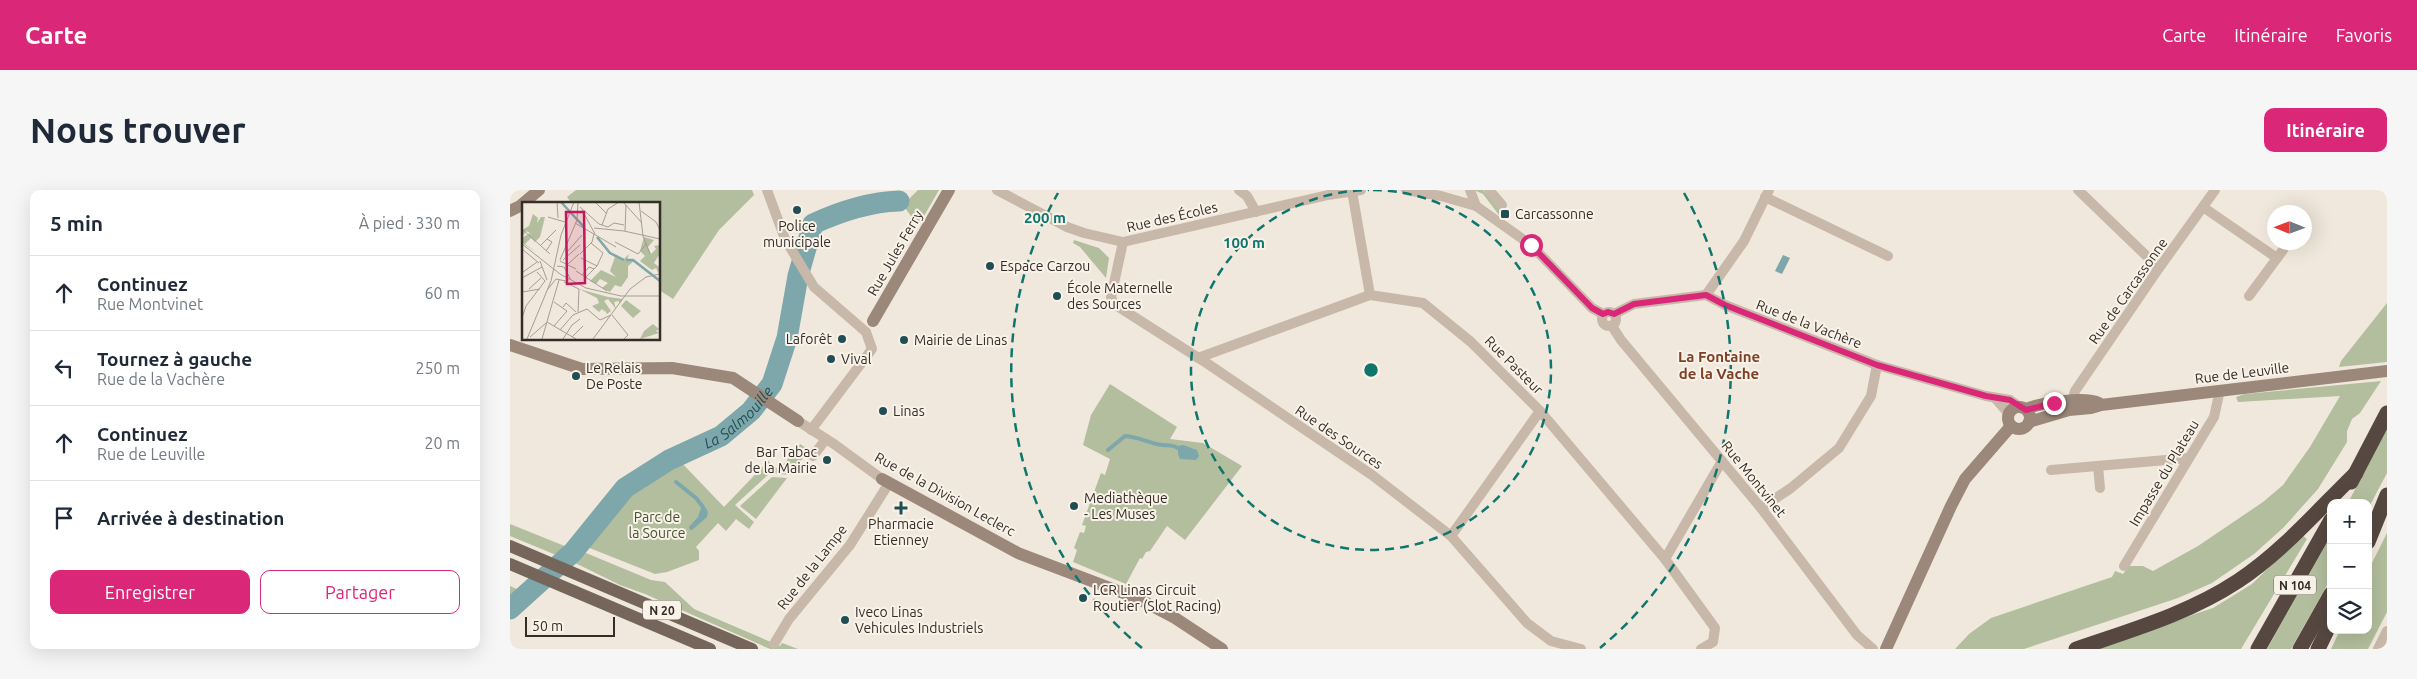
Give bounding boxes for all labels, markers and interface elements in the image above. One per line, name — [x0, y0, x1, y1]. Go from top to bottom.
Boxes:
text: Carte — [25, 22, 87, 49]
text: Carte — [2162, 25, 2206, 45]
text: Itinéraire — [2234, 25, 2308, 45]
text: Favoris — [2336, 25, 2392, 45]
button: Itinéraire — [2264, 108, 2387, 152]
text: Nous trouver — [30, 110, 246, 150]
street label: Rue des Écoles — [1125, 198, 1219, 235]
inset map — [522, 202, 660, 340]
marker: Police municipale — [791, 204, 803, 216]
north arrow — [2267, 205, 2312, 250]
place label: Carcassonne — [1515, 206, 1594, 222]
street label: Rue Jules Ferry — [864, 207, 926, 299]
marker: Carcassonne — [1499, 208, 1511, 220]
text: 200 m — [1024, 209, 1066, 226]
text: 5 min — [50, 211, 103, 235]
text: À pied · 330 m — [359, 214, 460, 232]
place label: Police municipale — [763, 218, 831, 250]
text: 100 m — [1223, 234, 1265, 251]
route start — [1520, 234, 1543, 257]
street label: Rue de Carcassonne — [2085, 235, 2171, 347]
place label: Espace Carzou — [1000, 258, 1090, 274]
marker: Espace Carzou — [984, 260, 996, 272]
text: Continuez — [97, 273, 187, 295]
icon: ahead — [50, 279, 78, 307]
place label: École Maternelle des Sources — [1067, 279, 1173, 312]
text: 60 m — [424, 284, 460, 302]
marker: École Maternelle des Sources — [1051, 290, 1063, 302]
text: Rue Montvinet — [97, 295, 203, 313]
street label: Rue de la Vachère — [1754, 296, 1864, 352]
place label: Laforêt — [786, 331, 832, 347]
place label: Mairie de Linas — [914, 332, 1007, 348]
marker: Laforêt — [836, 333, 848, 345]
street label: Rue Pasteur — [1482, 333, 1547, 398]
marker: Mairie de Linas — [898, 334, 910, 346]
text: Tournez à gauche — [97, 348, 252, 370]
district label: La Fontaine de la Vache — [1678, 348, 1760, 382]
place label: Vival — [841, 351, 872, 367]
marker: Vival — [825, 353, 837, 365]
icon: left — [50, 354, 78, 382]
text: 250 m — [415, 359, 460, 377]
street label: Rue de Leuville — [2194, 359, 2290, 387]
place label: Le Relais De Poste — [586, 360, 643, 392]
centre of rings — [1362, 361, 1380, 379]
text: Rue de la Vachère — [97, 370, 225, 388]
marker: Le Relais De Poste — [570, 370, 582, 382]
water label: La Salmouille — [701, 382, 776, 451]
route end — [2043, 392, 2066, 415]
street label: Rue des Sources — [1292, 402, 1386, 472]
place label: Linas — [893, 403, 925, 419]
marker: Linas — [877, 405, 889, 417]
street label: Impasse du Plateau — [2126, 417, 2202, 529]
text: Continuez — [97, 423, 187, 445]
icon: ahead — [50, 429, 78, 457]
text: 20 m — [424, 434, 460, 452]
street label: Rue Montvinet — [1719, 438, 1790, 521]
place label: Bar Tabac de la Mairie — [745, 444, 817, 476]
text: Rue de Leuville — [97, 445, 205, 463]
street label: Rue de la Division Leclerc — [872, 449, 1018, 539]
marker: Bar Tabac de la Mairie — [821, 454, 833, 466]
place label: Mediathèque - Les Muses — [1084, 490, 1168, 522]
map controls — [2327, 499, 2372, 634]
button: + — [2327, 499, 2372, 544]
marker: Mediathèque - Les Muses — [1068, 500, 1080, 512]
marker: Pharmacie Etienney — [895, 502, 907, 514]
icon: arrive — [50, 504, 78, 532]
text: Arrivée à destination — [97, 507, 284, 529]
park label: Parc de la Source — [628, 509, 686, 541]
place label: Pharmacie Etienney — [868, 516, 934, 548]
street label: Rue de la Lampe — [774, 521, 850, 613]
button: − — [2327, 544, 2372, 589]
button: Enregistrer — [50, 570, 250, 614]
button: Partager — [260, 570, 460, 614]
road number: N 104 — [2274, 576, 2316, 594]
place label: LCR Linas Circuit Routier (Slot Racing) — [1093, 582, 1222, 614]
button: layers — [2327, 589, 2372, 634]
marker: LCR Linas Circuit Routier (Slot Racing) — [1077, 592, 1089, 604]
road number: N 20 — [643, 600, 681, 620]
place label: Iveco Linas Vehicules Industriels — [855, 604, 983, 636]
scale bar — [525, 614, 615, 637]
marker: Iveco Linas Vehicules Industriels — [839, 614, 851, 626]
text: 50 m — [532, 618, 563, 634]

